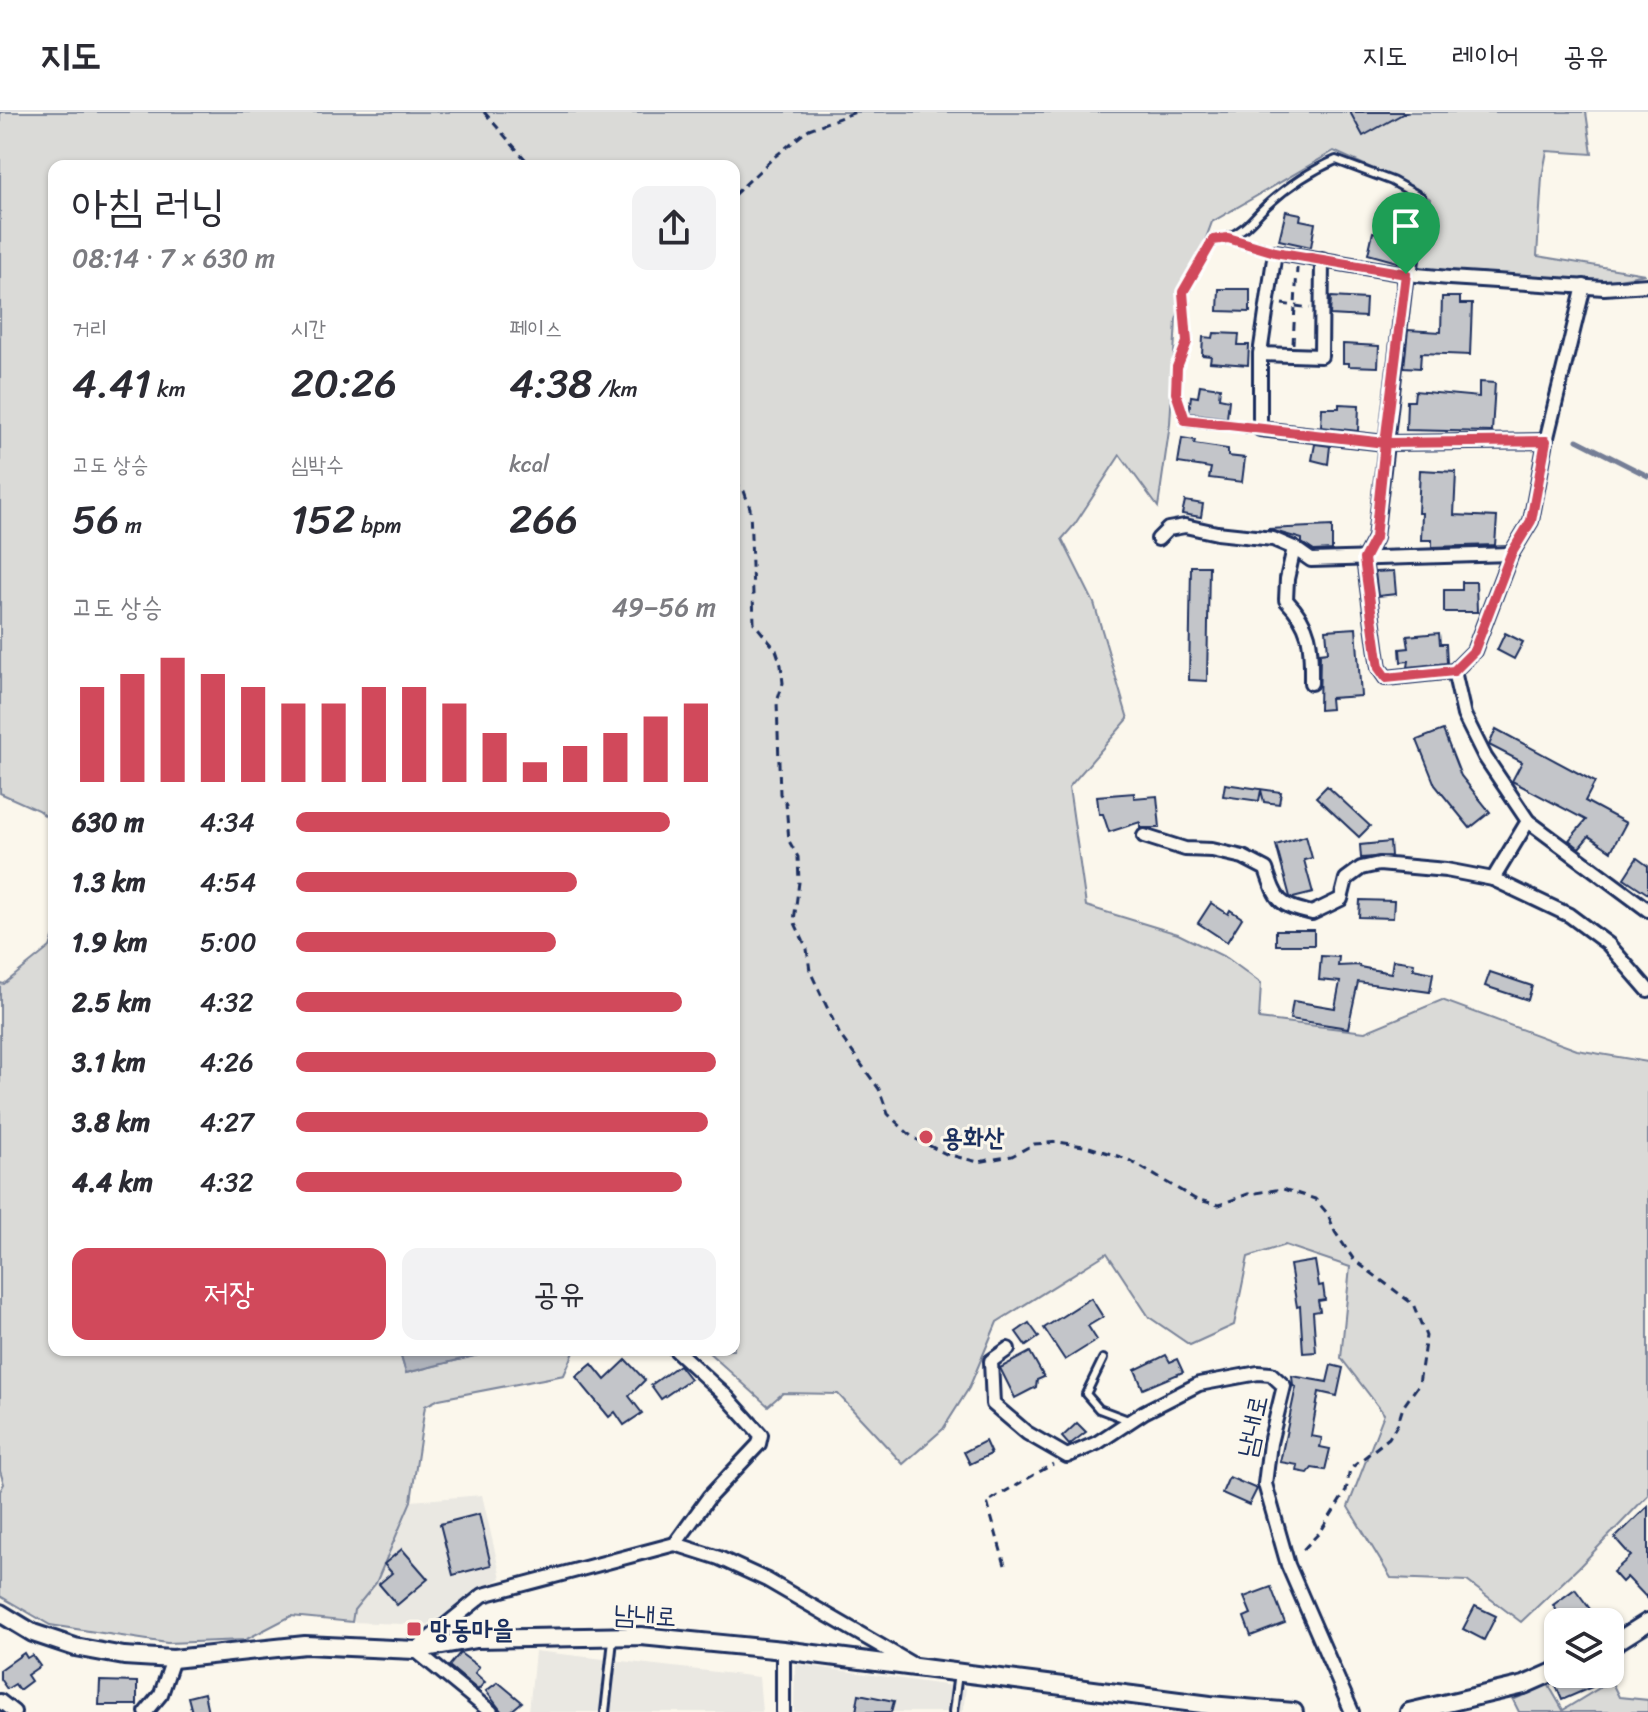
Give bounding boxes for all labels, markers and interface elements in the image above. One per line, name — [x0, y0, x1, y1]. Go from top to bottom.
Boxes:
text: 지도 — [40, 22, 101, 89]
text: 지도 — [1362, 31, 1407, 80]
text: 레이어 — [1451, 31, 1519, 80]
text: 공유 — [1563, 31, 1608, 80]
text: 아침 러닝 — [72, 166, 225, 244]
button: share — [632, 186, 716, 270]
pin — [1372, 192, 1440, 274]
icon: arrive — [1384, 204, 1428, 248]
text: 08:14 · 7 × 630 m — [72, 235, 275, 281]
text: 거리 — [72, 309, 107, 348]
text: 시간 — [291, 309, 326, 348]
text: 페이스 — [509, 309, 562, 348]
text: 4.41 — [72, 348, 151, 419]
text: 20:26 — [291, 348, 397, 419]
text: 4:38 — [509, 348, 593, 419]
text: km — [151, 370, 186, 409]
text: /km — [593, 370, 638, 409]
text: 고도 상승 — [72, 445, 149, 484]
text: 심박수 — [291, 445, 344, 484]
text: kcal — [509, 445, 549, 484]
text: 56 — [72, 484, 119, 555]
text: 152 — [291, 484, 355, 555]
text: 266 — [509, 484, 578, 555]
text: m — [119, 506, 142, 545]
text: bpm — [355, 506, 402, 545]
text: 고도 상승 — [72, 584, 162, 630]
text: 49–56 m — [612, 584, 716, 630]
text: 630 m — [72, 799, 144, 845]
text: 4:34 — [200, 799, 255, 845]
text: 1.3 km — [72, 859, 146, 905]
text: 4:54 — [200, 859, 256, 905]
text: 1.9 km — [72, 919, 148, 965]
text: 5:00 — [200, 919, 257, 965]
text: 2.5 km — [72, 979, 151, 1025]
text: 4:32 — [200, 979, 253, 1025]
text: 3.1 km — [72, 1039, 146, 1085]
text: 4:26 — [200, 1039, 254, 1085]
text: 3.8 km — [72, 1099, 150, 1145]
text: 4:27 — [200, 1099, 254, 1145]
place label: 용화산 — [942, 1114, 1005, 1160]
marker: 용화산 — [917, 1128, 935, 1146]
text: 4.4 km — [72, 1159, 153, 1205]
text: 4:32 — [200, 1159, 253, 1205]
button: 저장 — [72, 1248, 386, 1340]
button: 공유 — [402, 1248, 716, 1340]
street label: 남내로 — [1223, 1391, 1281, 1461]
street label: 남내로 — [612, 1590, 678, 1640]
place label: 망동마을 — [430, 1606, 514, 1652]
map controls — [1544, 1608, 1624, 1688]
button: layers — [1544, 1608, 1624, 1688]
marker: 망동마을 — [405, 1620, 423, 1638]

